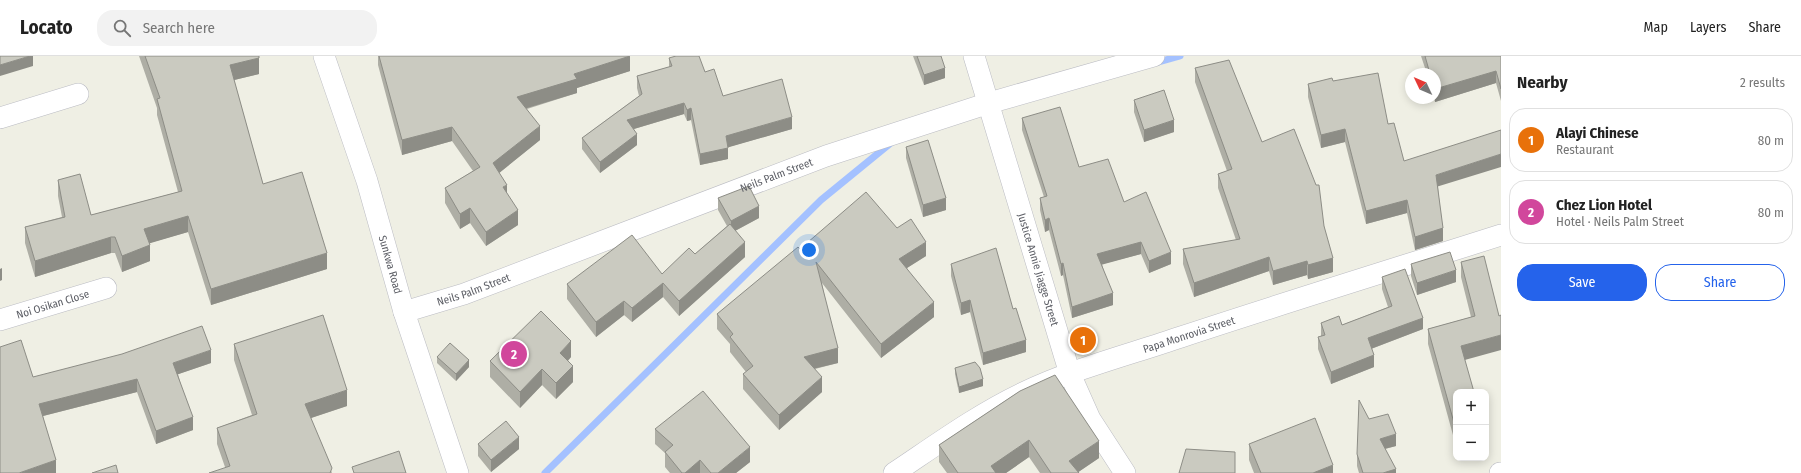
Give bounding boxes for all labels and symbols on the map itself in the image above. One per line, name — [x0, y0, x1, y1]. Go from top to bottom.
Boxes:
north arrow — [1405, 68, 1441, 104]
street label: Neils Palm Street — [738, 156, 815, 195]
street label: Justice Annie Jiagge Street — [1015, 212, 1061, 328]
street label: Sunkwa Road — [376, 234, 405, 295]
your location — [799, 240, 819, 260]
street label: Neils Palm Street — [435, 271, 512, 309]
street label: Noi Osikan Close — [15, 287, 91, 322]
street label: Papa Monrovia Street — [1142, 314, 1237, 356]
pin: 1 — [1070, 325, 1096, 355]
pin: 2 — [501, 339, 527, 369]

